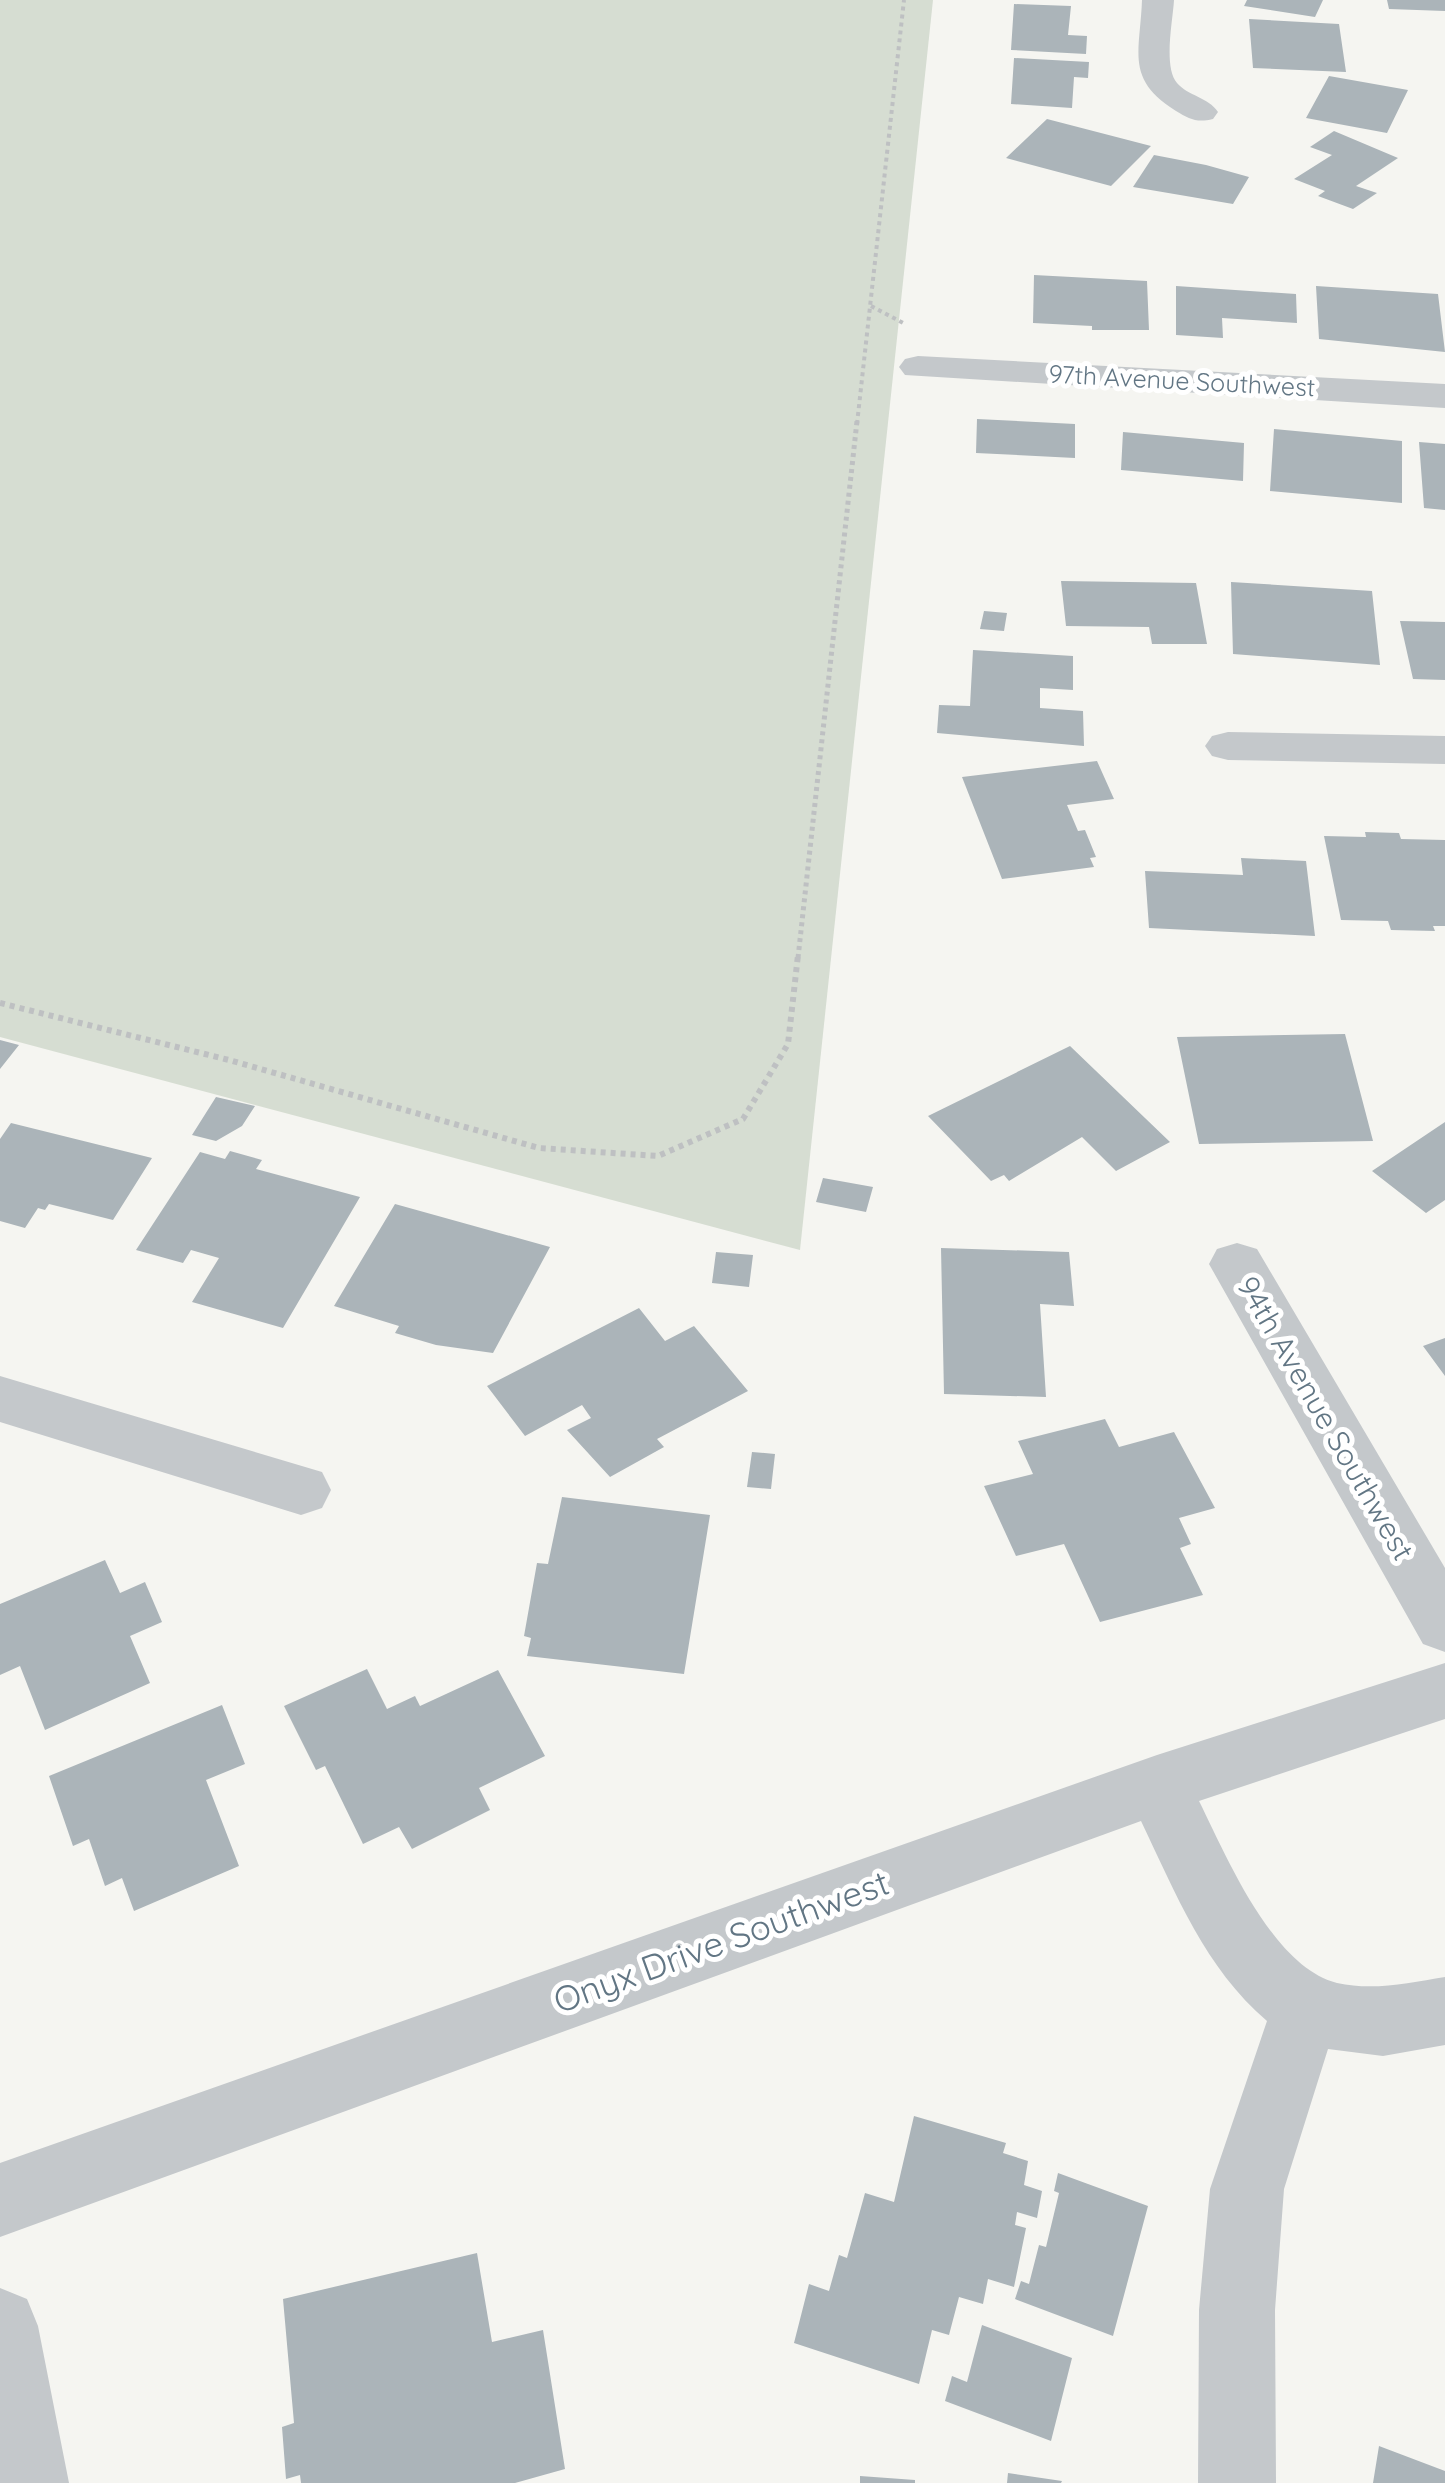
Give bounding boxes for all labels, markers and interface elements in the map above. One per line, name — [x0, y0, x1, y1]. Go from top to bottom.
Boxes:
street label: 97th Avenue Southwest — [1048, 358, 1316, 402]
street label: 94th Avenue Southwest — [1229, 1269, 1423, 1567]
street label: Onyx Drive Southwest — [547, 1860, 895, 2022]

